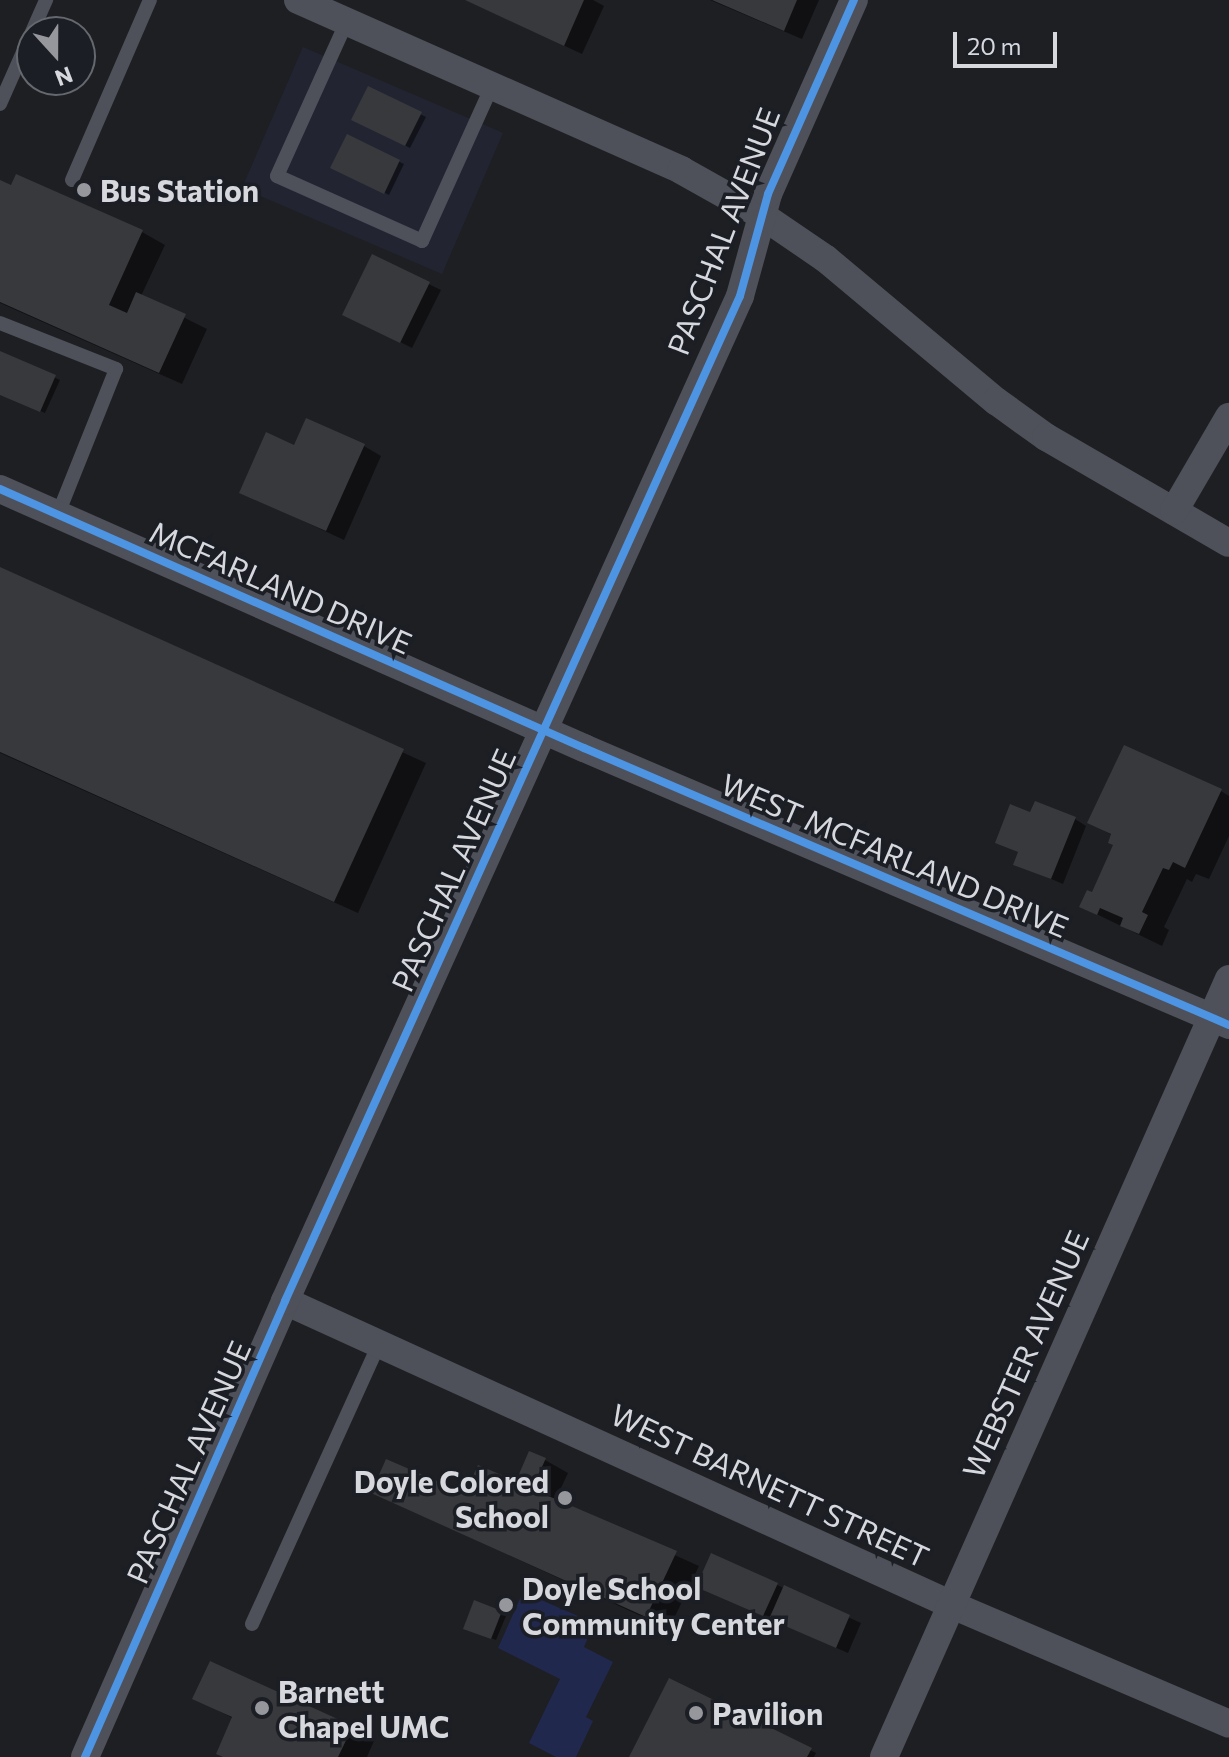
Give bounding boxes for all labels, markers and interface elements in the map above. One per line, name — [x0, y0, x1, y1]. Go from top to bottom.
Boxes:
north arrow — [16, 16, 96, 96]
scale bar — [957, 16, 1061, 66]
text: 20 m — [967, 31, 1021, 60]
text: N — [52, 61, 77, 93]
street label: PASCHAL AVENUE — [659, 103, 787, 359]
place label: Bus Station — [100, 172, 259, 208]
marker: Bus Station — [75, 181, 93, 199]
street label: MCFARLAND DRIVE — [144, 513, 418, 661]
street label: PASCHAL AVENUE — [383, 743, 523, 997]
street label: WEST MCFARLAND DRIVE — [716, 765, 1074, 945]
street label: WEBSTER AVENUE — [954, 1225, 1096, 1483]
street label: PASCHAL AVENUE — [118, 1335, 258, 1589]
street label: WEST BARNETT STREET — [605, 1395, 935, 1575]
place label: Doyle Colored School — [354, 1463, 549, 1534]
marker: Doyle Colored School — [556, 1489, 574, 1507]
place label: Doyle School Community Center — [522, 1570, 785, 1640]
marker: Doyle School Community Center — [497, 1596, 515, 1614]
place label: Barnett Chapel UMC — [278, 1673, 449, 1744]
place label: Pavilion — [712, 1695, 823, 1731]
marker: Barnett Chapel UMC — [253, 1699, 271, 1717]
marker: Pavilion — [687, 1704, 705, 1722]

